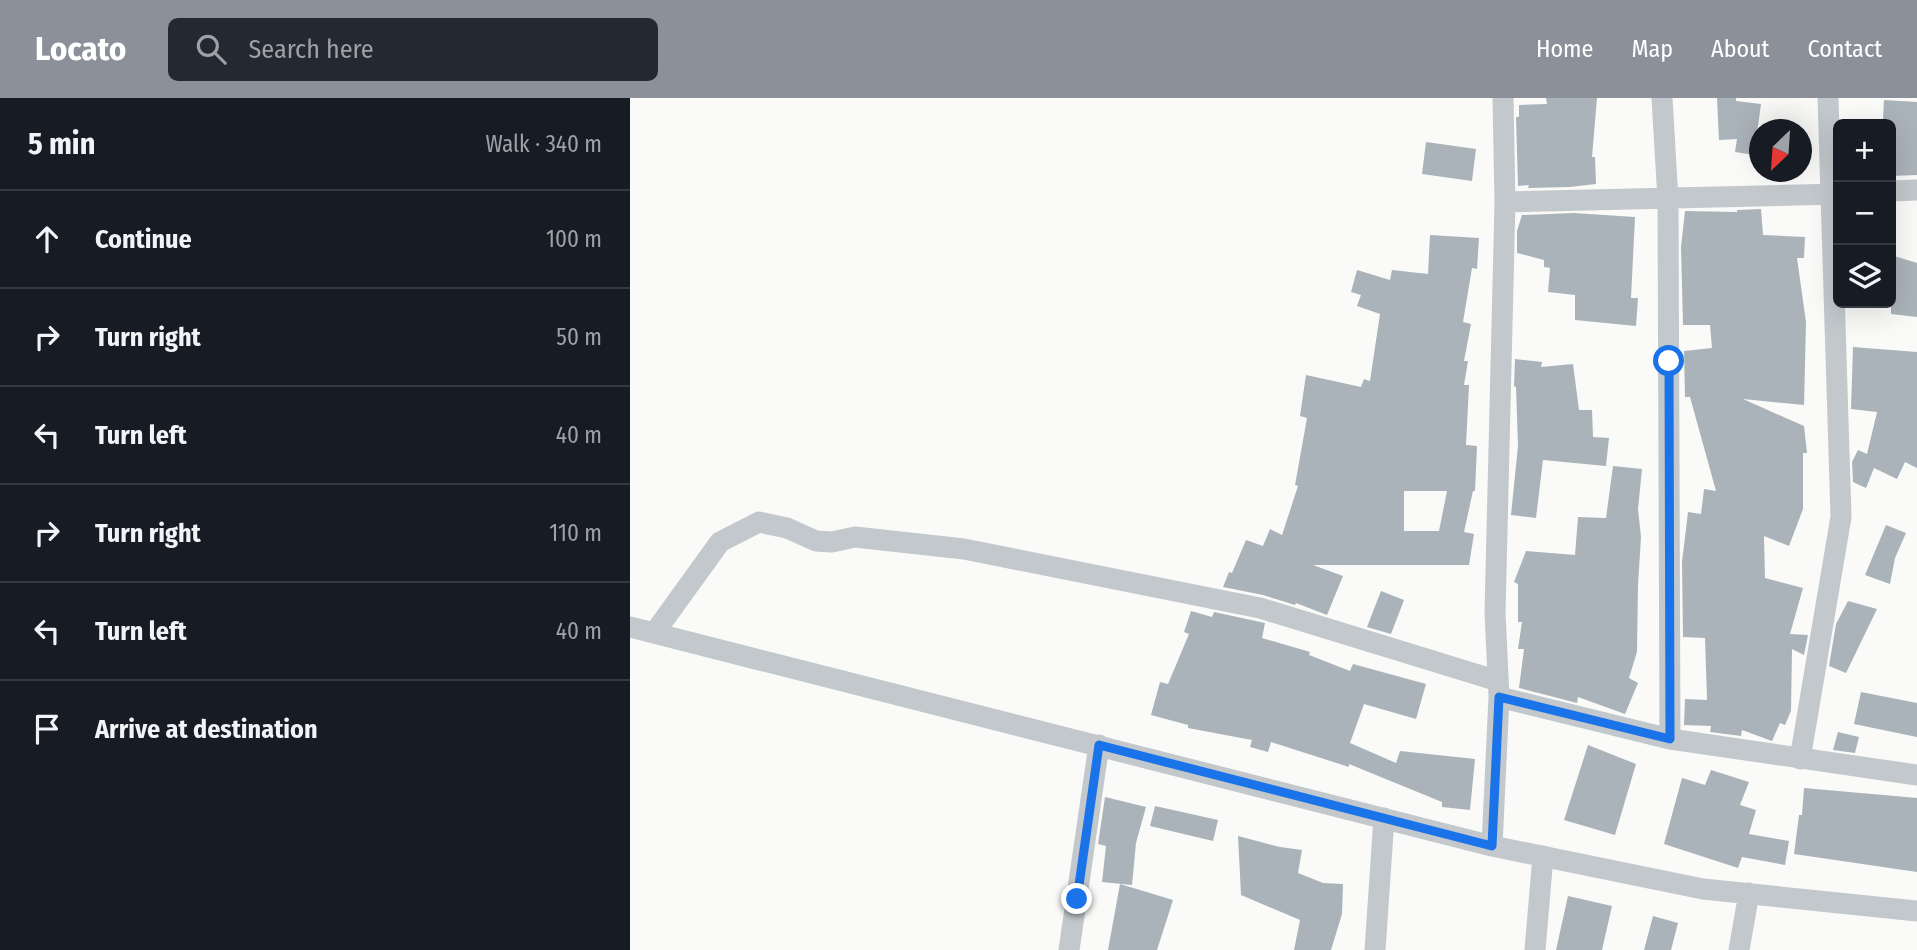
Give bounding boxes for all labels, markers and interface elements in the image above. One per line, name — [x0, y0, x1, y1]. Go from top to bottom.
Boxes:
search box — [168, 18, 658, 81]
text: Locato — [35, 29, 126, 69]
icon: search — [192, 30, 230, 68]
text: Search here — [248, 34, 374, 65]
text: Home — [1536, 35, 1593, 63]
text: Map — [1631, 35, 1673, 63]
text: About — [1711, 35, 1769, 63]
text: Contact — [1807, 35, 1882, 63]
north arrow — [1749, 119, 1812, 182]
map controls — [1833, 119, 1896, 308]
button: + — [1833, 119, 1896, 182]
text: 5 min — [28, 126, 95, 162]
text: Walk · 340 m — [485, 130, 602, 158]
button: − — [1833, 182, 1896, 245]
icon: ahead — [28, 220, 66, 258]
text: Continue — [95, 224, 192, 255]
text: 100 m — [546, 225, 602, 253]
button: layers — [1833, 245, 1896, 308]
icon: right — [28, 318, 66, 356]
text: Turn right — [95, 322, 201, 353]
text: 50 m — [556, 323, 602, 351]
route start — [1653, 345, 1684, 376]
icon: left — [28, 416, 66, 454]
text: Turn left — [95, 420, 187, 451]
text: 40 m — [556, 421, 602, 449]
icon: right — [28, 514, 66, 552]
text: Turn right — [95, 518, 201, 549]
text: 110 m — [549, 519, 602, 547]
icon: left — [28, 612, 66, 650]
text: Turn left — [95, 616, 187, 647]
text: 40 m — [556, 617, 602, 645]
icon: arrive — [28, 710, 66, 748]
text: Arrive at destination — [95, 714, 318, 745]
route end — [1061, 883, 1092, 914]

